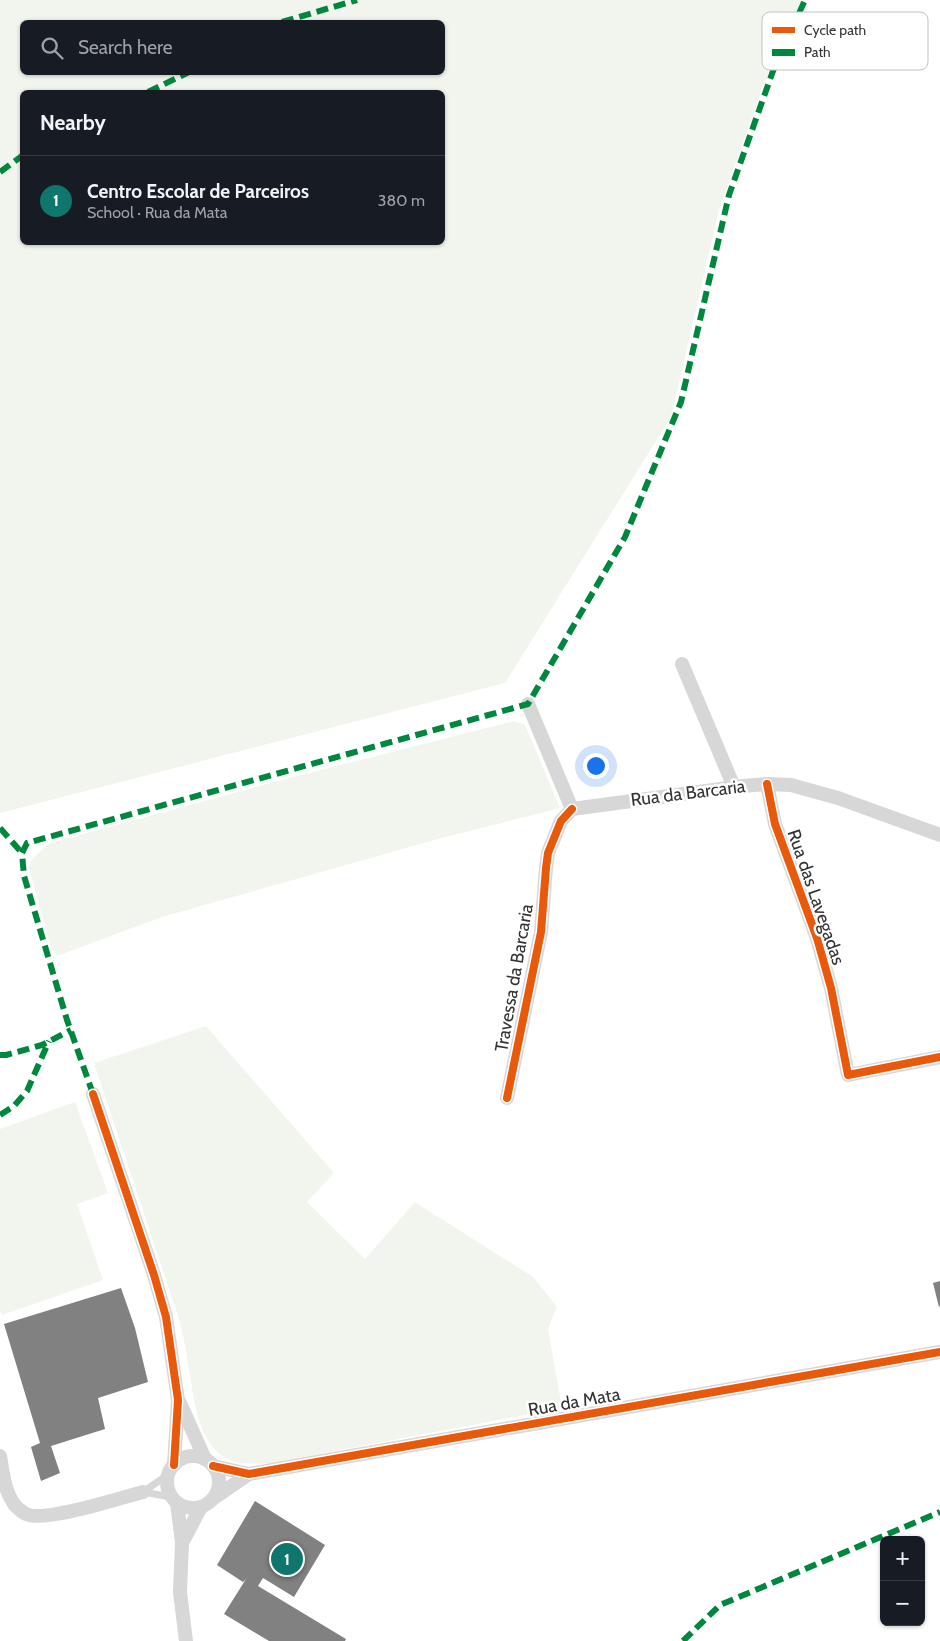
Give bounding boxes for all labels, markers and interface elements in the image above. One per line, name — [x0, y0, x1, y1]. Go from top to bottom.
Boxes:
legend — [762, 12, 928, 70]
search box — [20, 20, 445, 75]
text: Cycle path — [804, 21, 866, 39]
icon: search — [38, 34, 66, 62]
text: Search here — [78, 36, 172, 59]
text: Path — [804, 43, 831, 61]
text: Nearby — [40, 110, 106, 135]
text: Centro Escolar de Parceiros — [87, 180, 309, 203]
text: 1 — [53, 191, 59, 210]
text: 380 m — [378, 191, 425, 210]
text: School · Rua da Mata — [87, 203, 227, 222]
your location — [583, 753, 609, 779]
street label: Rua da Barcaria — [629, 775, 747, 811]
street label: Rua das Lavegadas — [783, 826, 849, 968]
street label: Travessa da Barcaria — [490, 902, 538, 1054]
street label: Rua da Mata — [526, 1383, 622, 1421]
map controls — [880, 1536, 925, 1626]
button: + — [880, 1536, 925, 1581]
pin: 1 — [271, 1540, 303, 1578]
button: − — [880, 1581, 925, 1626]

